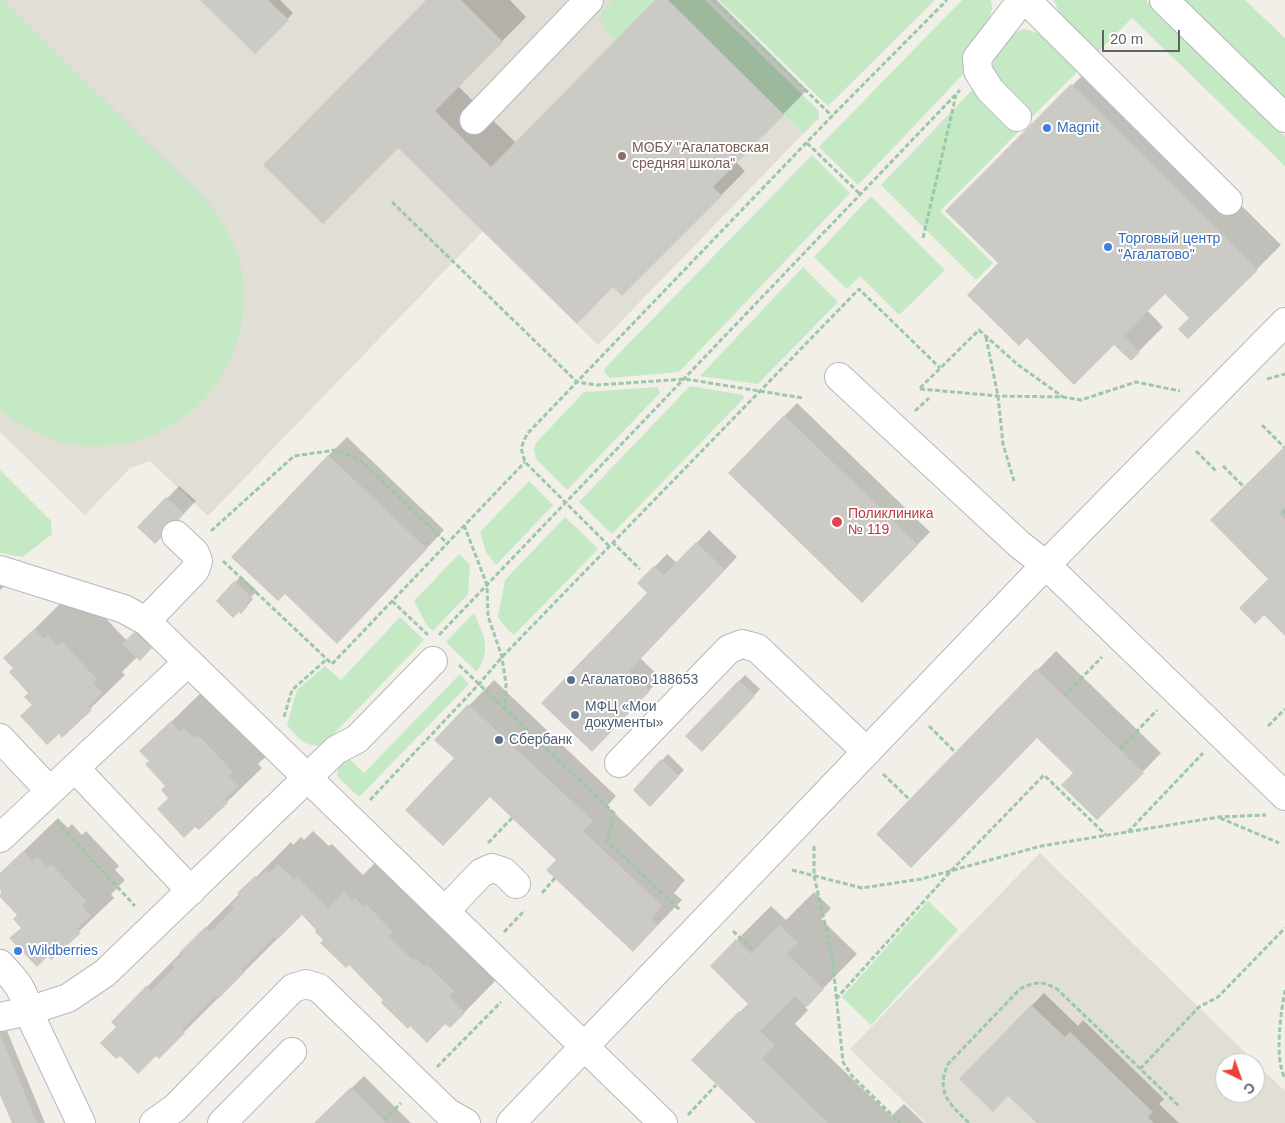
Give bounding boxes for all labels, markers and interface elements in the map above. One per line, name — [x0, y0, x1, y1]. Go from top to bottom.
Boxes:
scale bar — [1105, 20, 1182, 52]
text: 20 m — [1110, 30, 1143, 47]
place label: Magnit — [1057, 120, 1099, 136]
marker: Magnit — [1041, 122, 1053, 134]
place label: МОБУ "Агалатовская средняя школа" — [632, 140, 769, 172]
marker: МОБУ "Агалатовская средняя школа" — [616, 150, 628, 162]
place label: Торговый центр "Агалатово" — [1118, 231, 1220, 264]
marker: Торговый центр "Агалатово" — [1102, 241, 1114, 253]
place label: Поликлиника № 119 — [848, 506, 934, 538]
marker: Поликлиника № 119 — [830, 515, 844, 529]
place label: Агалатово 188653 — [581, 672, 698, 688]
marker: Агалатово 188653 — [565, 674, 577, 686]
place label: МФЦ «Мои документы» — [585, 699, 663, 732]
marker: МФЦ «Мои документы» — [569, 709, 581, 721]
place label: Сбербанк — [509, 732, 572, 748]
marker: Сбербанк — [493, 734, 505, 746]
place label: Wildberries — [28, 943, 98, 959]
marker: Wildberries — [12, 945, 24, 957]
north arrow — [1215, 1053, 1265, 1103]
text: С — [1240, 1079, 1258, 1098]

